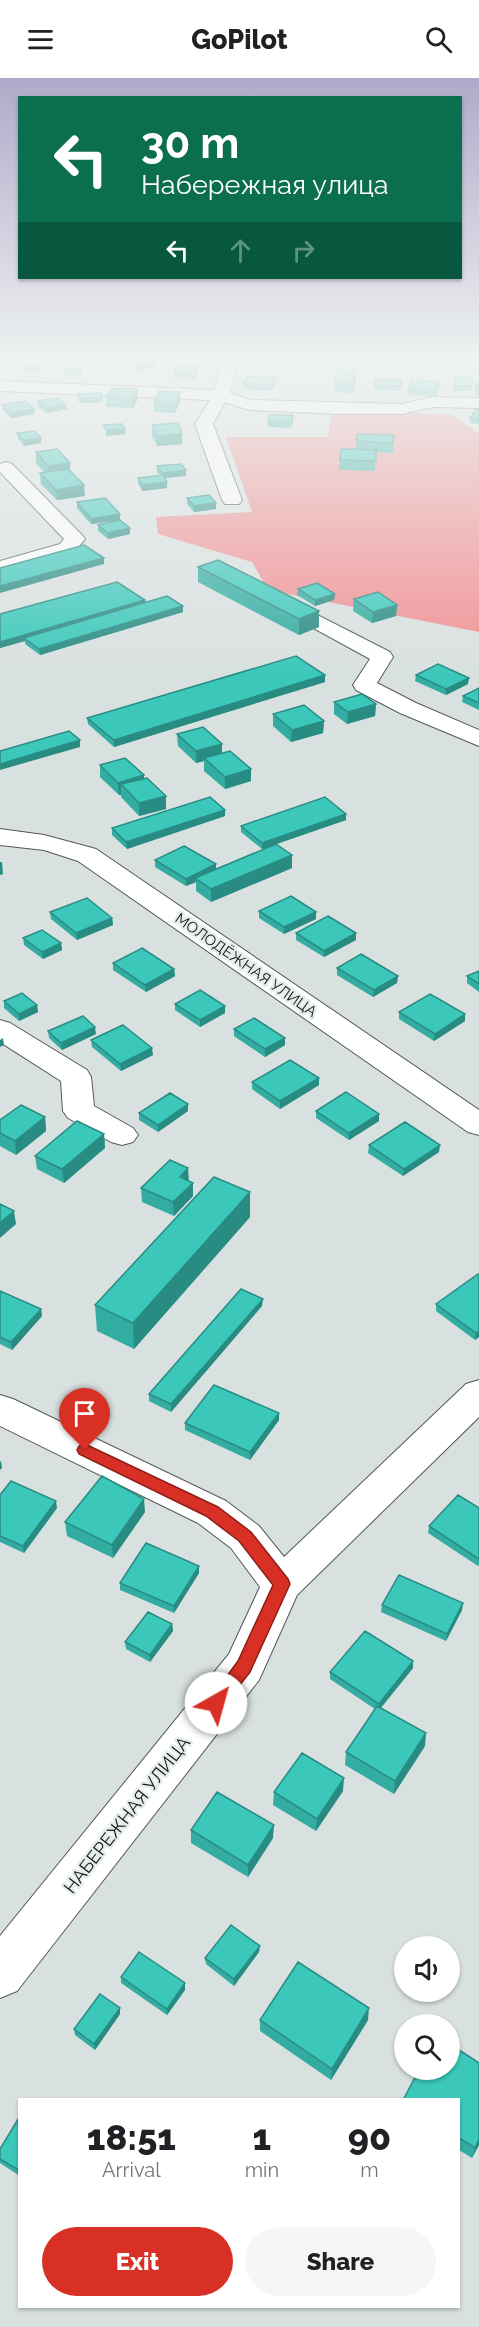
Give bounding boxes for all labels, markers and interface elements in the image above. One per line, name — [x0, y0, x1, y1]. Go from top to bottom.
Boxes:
icon: menu — [24, 23, 57, 56]
icon: search — [422, 23, 455, 56]
text: GoPilot — [191, 24, 288, 55]
text: 30 m — [141, 119, 239, 168]
icon: left — [42, 120, 120, 198]
text: Набережная улица — [141, 169, 389, 200]
icon: left — [161, 234, 194, 267]
icon: ahead — [224, 234, 257, 267]
icon: right — [287, 234, 320, 267]
street label: МОЛОДЁЖНАЯ УЛИЦА — [172, 908, 321, 1021]
pin — [59, 1388, 110, 1450]
icon: arrive — [68, 1397, 101, 1430]
position arrow — [184, 1671, 248, 1735]
street label: НАБЕРЕЖНАЯ УЛИЦА — [59, 1732, 194, 1897]
map controls — [394, 1936, 460, 2080]
button: sound — [394, 1936, 460, 2002]
button: search — [394, 2014, 460, 2080]
text: 18:51 — [87, 2116, 176, 2158]
text: 1 — [253, 2116, 271, 2158]
text: 90 — [348, 2116, 391, 2158]
text: Arrival — [102, 2158, 161, 2182]
text: min — [245, 2158, 279, 2182]
text: m — [360, 2158, 379, 2182]
button: Exit — [42, 2227, 233, 2296]
button: Share — [245, 2227, 436, 2296]

